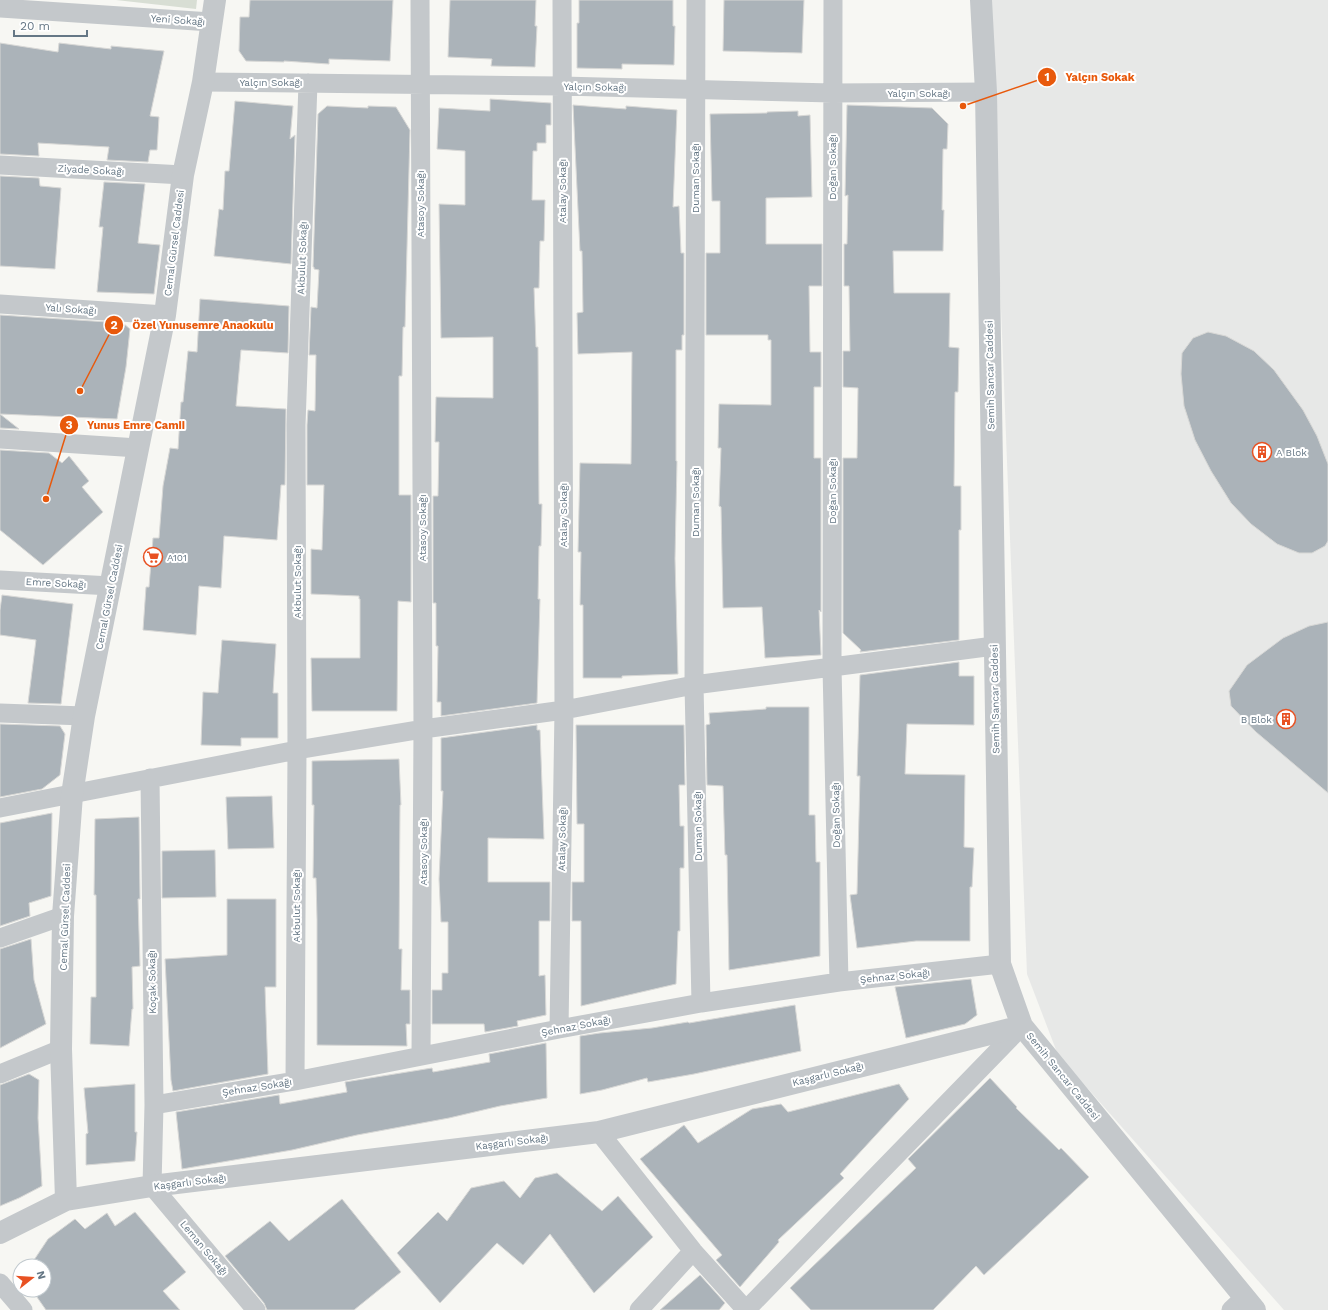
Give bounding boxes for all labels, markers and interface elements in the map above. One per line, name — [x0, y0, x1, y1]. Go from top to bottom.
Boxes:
scale bar — [14, 12, 87, 38]
street label: Yeni Sokağı — [150, 13, 206, 27]
text: 20 m — [20, 19, 50, 33]
callout: Yalçın Sokak — [1037, 66, 1142, 89]
text: 1 — [1044, 70, 1050, 84]
text: Yalçın Sokak — [1065, 71, 1135, 84]
street label: Yalçın Sokağı — [239, 77, 303, 88]
street label: Yalçın Sokağı — [563, 81, 627, 93]
street label: Yalçın Sokağı — [887, 88, 951, 99]
street label: Doğan Sokağı — [827, 134, 838, 200]
street label: Duman Sokağı — [690, 143, 701, 213]
street label: Atalay Sokağı — [557, 159, 568, 223]
street label: Ziyade Sokağı — [57, 163, 125, 177]
street label: Atasoy Sokağı — [415, 170, 426, 238]
street label: Cemal Gürsel Caddesi — [162, 189, 186, 297]
street label: Akbulut Sokağı — [295, 221, 309, 295]
street label: Yalı Sokağı — [45, 302, 97, 316]
callout: Özel Yunusemre Anaokulu — [104, 313, 282, 336]
text: 2 — [110, 318, 118, 332]
text: Özel Yunusemre Anaokulu — [133, 319, 274, 332]
street label: Semih Sancar Caddesi — [984, 320, 996, 430]
callout: Yunus Emre Camii — [59, 414, 193, 437]
text: 3 — [65, 418, 73, 432]
text: Yunus Emre Camii — [87, 419, 185, 432]
building icon: A Blok — [1251, 441, 1273, 463]
place label: A Blok — [1276, 447, 1307, 458]
street label: Doğan Sokağı — [827, 458, 838, 524]
street label: Duman Sokağı — [690, 467, 701, 537]
street label: Atalay Sokağı — [558, 483, 569, 547]
street label: Atasoy Sokağı — [417, 494, 428, 562]
street label: Cemal Gürsel Caddesi — [93, 543, 125, 651]
street label: Akbulut Sokağı — [292, 545, 303, 619]
supermarket icon: A101 — [142, 546, 164, 568]
place label: A101 — [167, 552, 187, 563]
street label: Emre Sokağı — [25, 576, 87, 590]
street label: Semih Sancar Caddesi — [989, 644, 1001, 754]
building icon: B Blok — [1275, 708, 1297, 730]
place label: B Blok — [1241, 714, 1272, 725]
street label: Doğan Sokağı — [830, 782, 842, 848]
street label: Duman Sokağı — [692, 791, 704, 861]
street label: Atalay Sokağı — [556, 807, 568, 871]
street label: Atasoy Sokağı — [418, 818, 429, 886]
street label: Cemal Gürsel Caddesi — [58, 863, 72, 971]
street label: Akbulut Sokağı — [291, 869, 302, 943]
street label: Koçak Sokağı — [146, 950, 158, 1014]
street label: Şehnaz Sokağı — [859, 967, 931, 985]
street label: Şehnaz Sokağı — [540, 1014, 612, 1038]
street label: Semih Sancar Caddesi — [1024, 1030, 1102, 1122]
street label: Kaşgarlı Sokağı — [791, 1060, 865, 1088]
street label: Şehnaz Sokağı — [221, 1076, 293, 1098]
street label: Kaşgarlı Sokağı — [475, 1132, 549, 1152]
street label: Kaşgarlı Sokağı — [153, 1172, 227, 1192]
street label: Leman Sokağı — [178, 1218, 230, 1278]
north arrow — [12, 1258, 52, 1298]
text: N — [34, 1269, 48, 1281]

